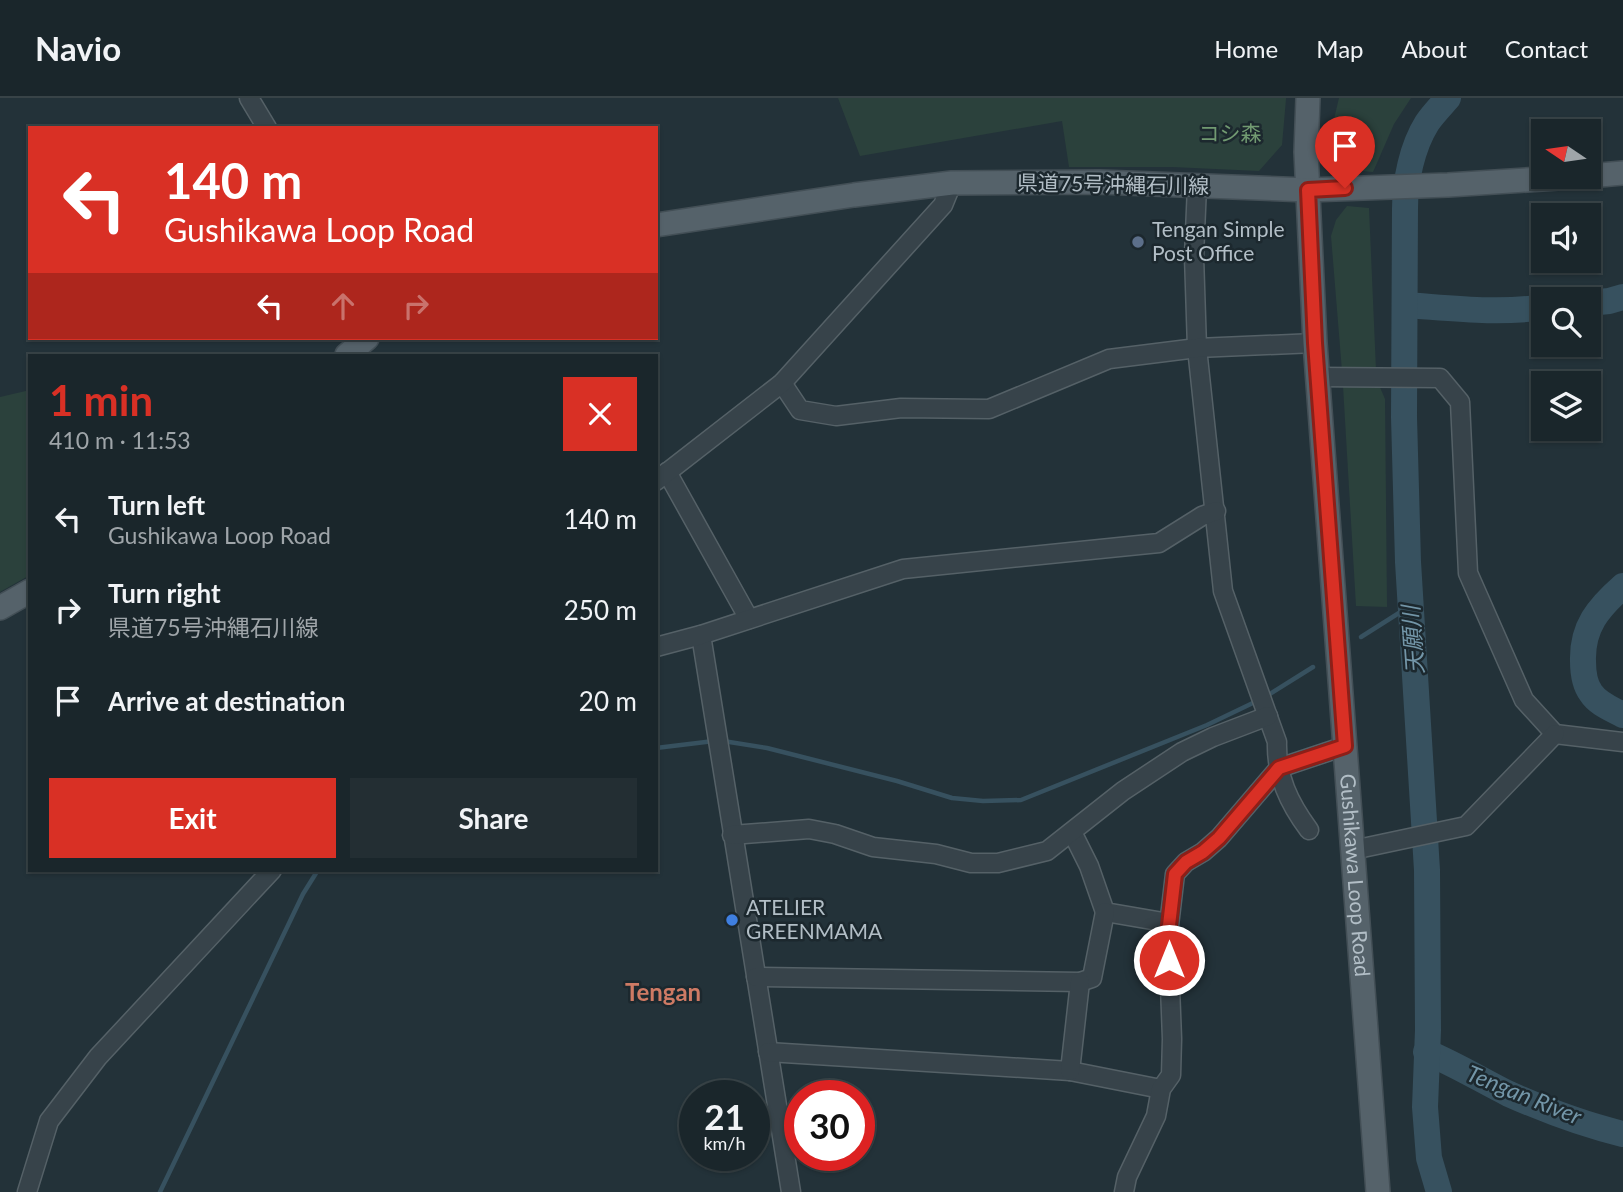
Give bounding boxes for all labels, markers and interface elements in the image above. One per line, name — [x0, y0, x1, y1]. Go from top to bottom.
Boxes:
text: Navio — [35, 28, 121, 68]
text: Home — [1214, 34, 1278, 63]
text: Map — [1316, 34, 1364, 63]
text: About — [1402, 34, 1467, 63]
text: Contact — [1505, 34, 1588, 63]
pin — [1315, 116, 1375, 188]
north arrow — [1531, 119, 1601, 189]
map controls — [1531, 119, 1601, 441]
park label: コシ森 — [1199, 120, 1262, 145]
icon: arrive — [1326, 127, 1364, 165]
text: 140 m — [164, 151, 302, 209]
icon: left — [49, 154, 140, 245]
street label: 県道75号沖縄石川線 — [1017, 169, 1209, 198]
button: sound — [1531, 203, 1601, 273]
text: Gushikawa Loop Road — [164, 210, 474, 249]
place label: Tengan Simple Post Office — [1152, 216, 1285, 265]
marker: Tengan Simple Post Office — [1130, 234, 1146, 250]
icon: left — [251, 287, 289, 325]
icon: ahead — [324, 287, 362, 325]
icon: right — [397, 287, 435, 325]
button: search — [1531, 287, 1601, 357]
button: layers — [1531, 371, 1601, 441]
text: 1 min — [49, 375, 153, 425]
button: close — [563, 377, 637, 451]
text: 410 m · 11:53 — [49, 426, 191, 454]
text: Turn left — [108, 489, 205, 521]
icon: left — [49, 500, 87, 538]
text: 140 m — [564, 503, 637, 535]
text: Gushikawa Loop Road — [108, 521, 331, 549]
text: Turn right — [108, 577, 221, 609]
icon: right — [49, 591, 87, 629]
text: 250 m — [564, 594, 637, 626]
water label: 天願川 — [1395, 602, 1428, 675]
text: 県道75号沖縄石川線 — [108, 613, 319, 641]
icon: arrive — [49, 682, 87, 720]
text: Arrive at destination — [108, 685, 345, 717]
text: 20 m — [579, 685, 637, 717]
street label: Gushikawa Loop Road — [1336, 773, 1376, 978]
button: Exit — [49, 778, 336, 858]
button: Share — [350, 778, 637, 858]
place label: ATELIER GREENMAMA — [746, 894, 883, 943]
marker: ATELIER GREENMAMA — [724, 912, 740, 928]
position arrow — [1132, 923, 1206, 997]
district label: Tengan — [625, 977, 701, 1006]
water label: Tengan River — [1463, 1058, 1587, 1130]
speed limit sign: 30 — [784, 1080, 875, 1171]
text: 21 — [704, 1095, 745, 1137]
text: km/h — [703, 1132, 746, 1154]

